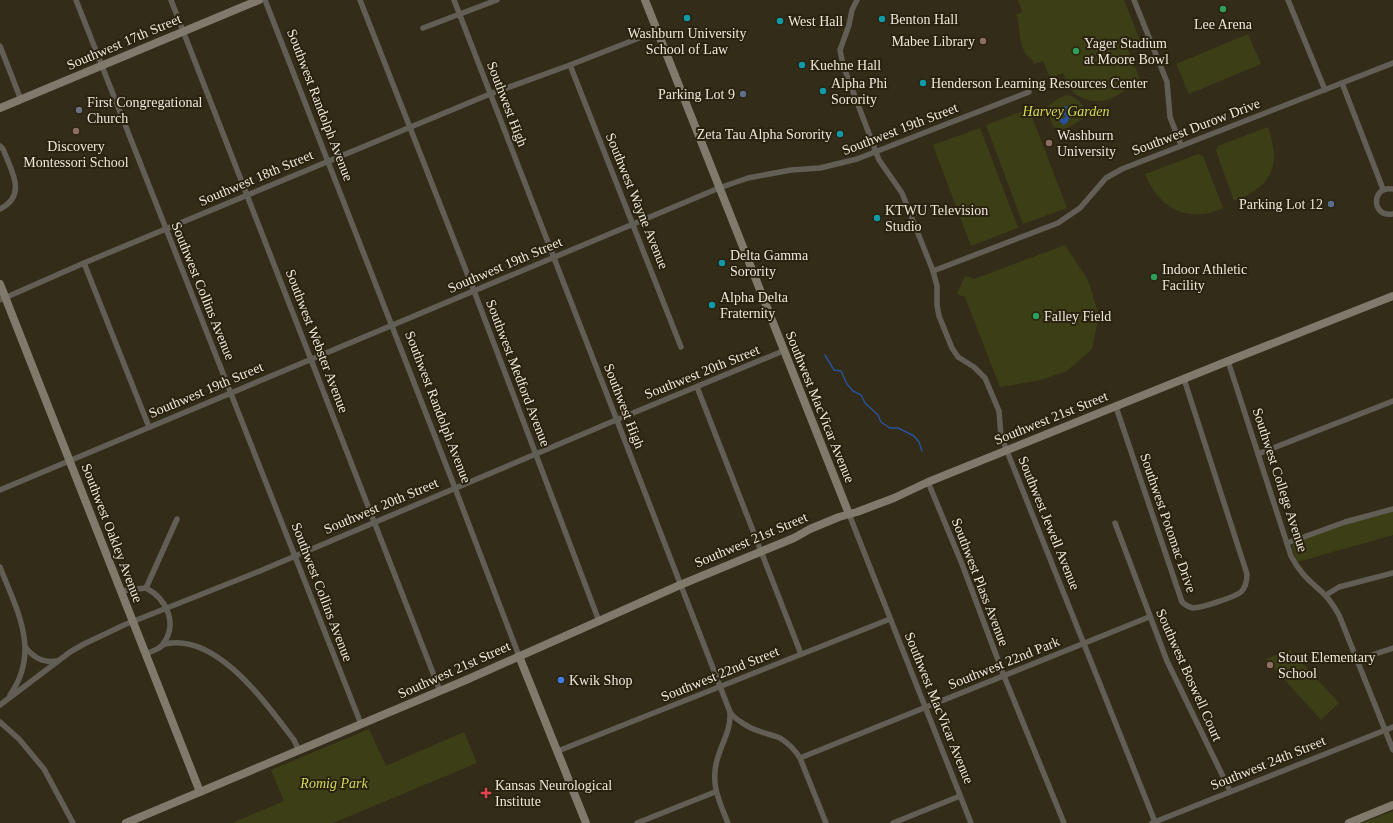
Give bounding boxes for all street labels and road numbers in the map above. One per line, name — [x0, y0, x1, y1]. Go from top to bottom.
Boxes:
street label: Southwest 17th Street — [65, 11, 184, 73]
street label: Southwest Randolph Avenue — [284, 27, 356, 183]
street label: Southwest High — [484, 59, 530, 149]
street label: Southwest Durow Drive — [1130, 96, 1262, 158]
street label: Southwest 19th Street — [840, 100, 960, 158]
street label: Southwest Wayne Avenue — [603, 131, 671, 271]
street label: Southwest 18th Street — [197, 147, 316, 209]
street label: Southwest Collins Avenue — [168, 220, 238, 362]
street label: Southwest 19th Street — [446, 234, 565, 296]
street label: Southwest Webster Avenue — [283, 267, 351, 415]
street label: Southwest Medford Avenue — [483, 297, 553, 449]
street label: Southwest Randolph Avenue — [402, 329, 474, 485]
street label: Southwest MacVicar Avenue — [783, 329, 857, 485]
street label: Southwest 20th Street — [642, 342, 762, 402]
street label: Southwest 19th Street — [147, 359, 266, 421]
street label: Southwest High — [601, 361, 647, 451]
street label: Southwest 21st Street — [992, 388, 1110, 448]
street label: Southwest College Avenue — [1250, 406, 1310, 554]
street label: Southwest Potomac Drive — [1137, 451, 1199, 595]
street label: Southwest Jewell Avenue — [1015, 454, 1083, 592]
street label: Southwest Oakley Avenue — [79, 461, 145, 605]
street label: Southwest 20th Street — [322, 475, 441, 537]
street label: Southwest 21st Street — [692, 509, 810, 571]
street label: Southwest Plass Avenue — [949, 516, 1011, 648]
street label: Southwest Collins Avenue — [289, 520, 355, 664]
street label: Southwest Boswell Court — [1153, 607, 1225, 744]
street label: Southwest MacVicar Avenue — [902, 630, 976, 786]
street label: Southwest 22nd Park — [946, 634, 1062, 692]
street label: Southwest 21st Street — [396, 638, 513, 702]
street label: Southwest 22nd Street — [659, 643, 781, 705]
street label: Southwest 24th Street — [1208, 733, 1328, 793]

